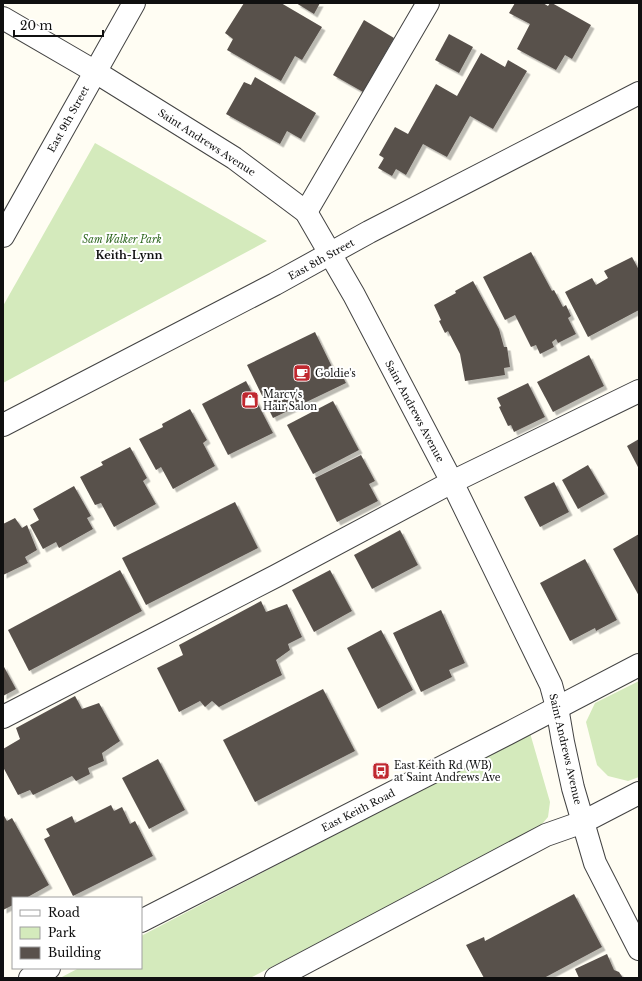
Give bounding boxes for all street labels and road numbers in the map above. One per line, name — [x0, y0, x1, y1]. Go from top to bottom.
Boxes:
street label: East 9th Street — [45, 84, 92, 155]
street label: Saint Andrews Avenue — [156, 106, 258, 179]
street label: East 8th Street — [286, 236, 357, 283]
street label: Saint Andrews Avenue — [382, 358, 447, 465]
street label: Saint Andrews Avenue — [546, 692, 585, 806]
street label: East Keith Road — [319, 786, 397, 835]

